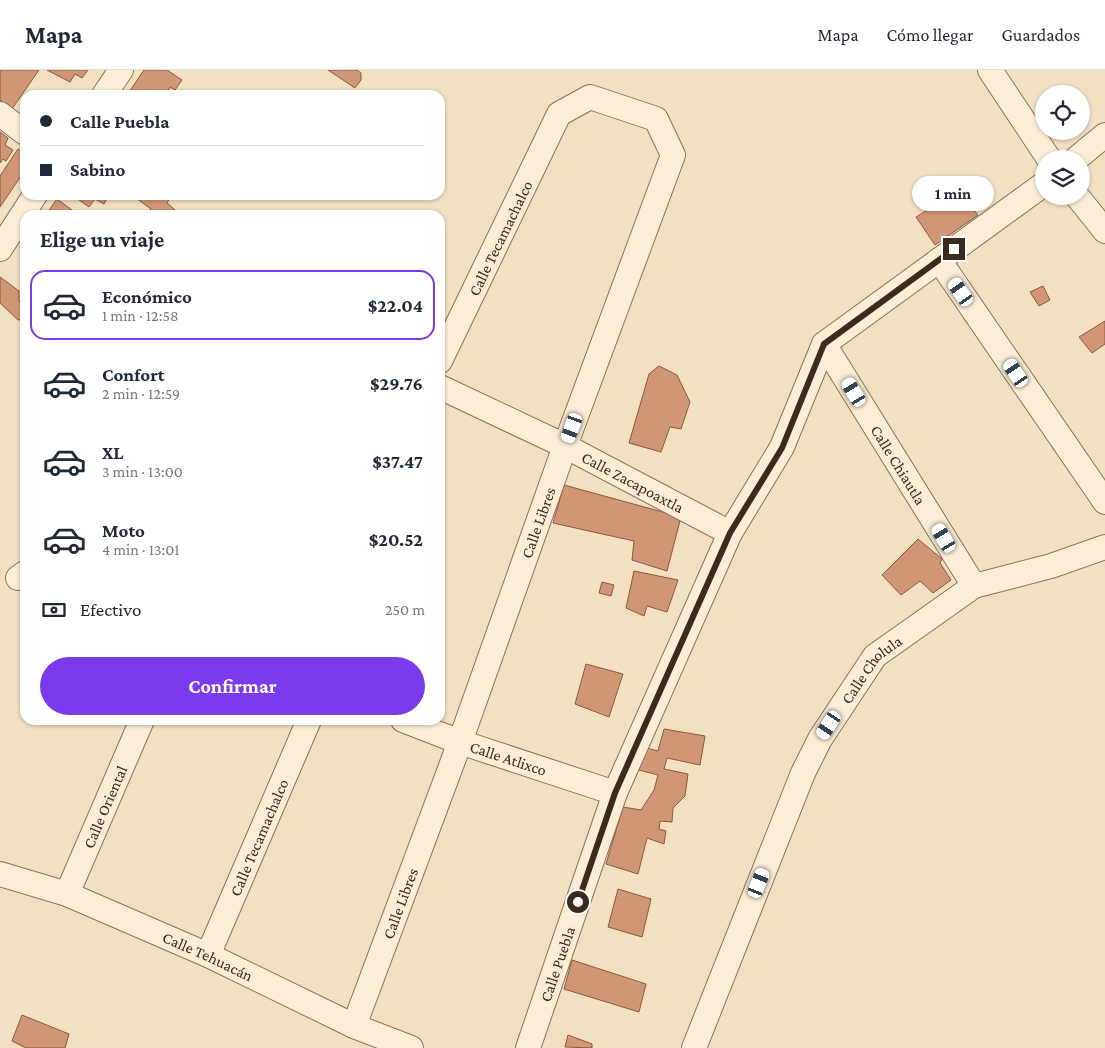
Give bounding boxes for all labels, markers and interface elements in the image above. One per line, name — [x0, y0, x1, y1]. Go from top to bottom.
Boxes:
text: Mapa — [25, 21, 83, 48]
text: Mapa — [817, 25, 858, 45]
text: Cómo llegar — [886, 25, 973, 45]
text: Guardados — [1001, 25, 1080, 45]
map controls — [1035, 85, 1090, 205]
button: locate — [1035, 85, 1090, 140]
text: Calle Puebla — [70, 111, 169, 132]
button: layers — [1035, 150, 1090, 205]
text: Sabino — [70, 159, 125, 180]
callout: 1 min — [913, 176, 995, 212]
street label: Calle Tecamachalco — [465, 178, 536, 299]
text: 1 min — [935, 185, 971, 202]
text: Elige un viaje — [40, 227, 164, 252]
route end — [943, 238, 965, 260]
car — [946, 275, 975, 309]
icon: car — [42, 283, 87, 328]
text: Económico — [102, 286, 192, 307]
text: $22.04 — [368, 295, 423, 316]
text: 1 min · 12:58 — [102, 307, 179, 324]
car — [1001, 356, 1030, 390]
icon: car — [42, 361, 87, 406]
text: Confort — [102, 364, 165, 385]
text: $29.76 — [370, 373, 423, 394]
car — [839, 375, 868, 409]
text: 2 min · 12:59 — [102, 385, 180, 402]
car — [559, 411, 584, 445]
street label: Calle Chiautla — [867, 422, 930, 508]
icon: car — [42, 439, 87, 484]
text: XL — [102, 442, 124, 463]
street label: Calle Zacapoaxtla — [579, 448, 687, 516]
text: $37.47 — [372, 451, 423, 472]
text: 3 min · 13:00 — [102, 463, 183, 480]
street label: Calle Libres — [518, 485, 559, 561]
icon: car — [42, 517, 87, 562]
text: Moto — [102, 520, 145, 541]
car — [929, 521, 958, 555]
text: $20.52 — [369, 529, 423, 550]
text: 4 min · 13:01 — [102, 541, 180, 558]
icon: cash — [40, 596, 68, 624]
text: Efectivo — [80, 599, 141, 620]
text: 250 m — [385, 601, 425, 618]
street label: Calle Cholula — [838, 632, 905, 707]
button: Confirmar — [40, 657, 425, 715]
car — [814, 708, 843, 742]
street label: Calle Atlixco — [468, 738, 549, 779]
street label: Calle Oriental — [80, 763, 130, 851]
street label: Calle Tecamachalco — [226, 776, 292, 899]
street label: Calle Libres — [379, 866, 421, 941]
car — [746, 866, 771, 900]
route start — [567, 891, 589, 913]
street label: Calle Puebla — [537, 924, 578, 1004]
street label: Calle Tehuacán — [160, 928, 256, 985]

